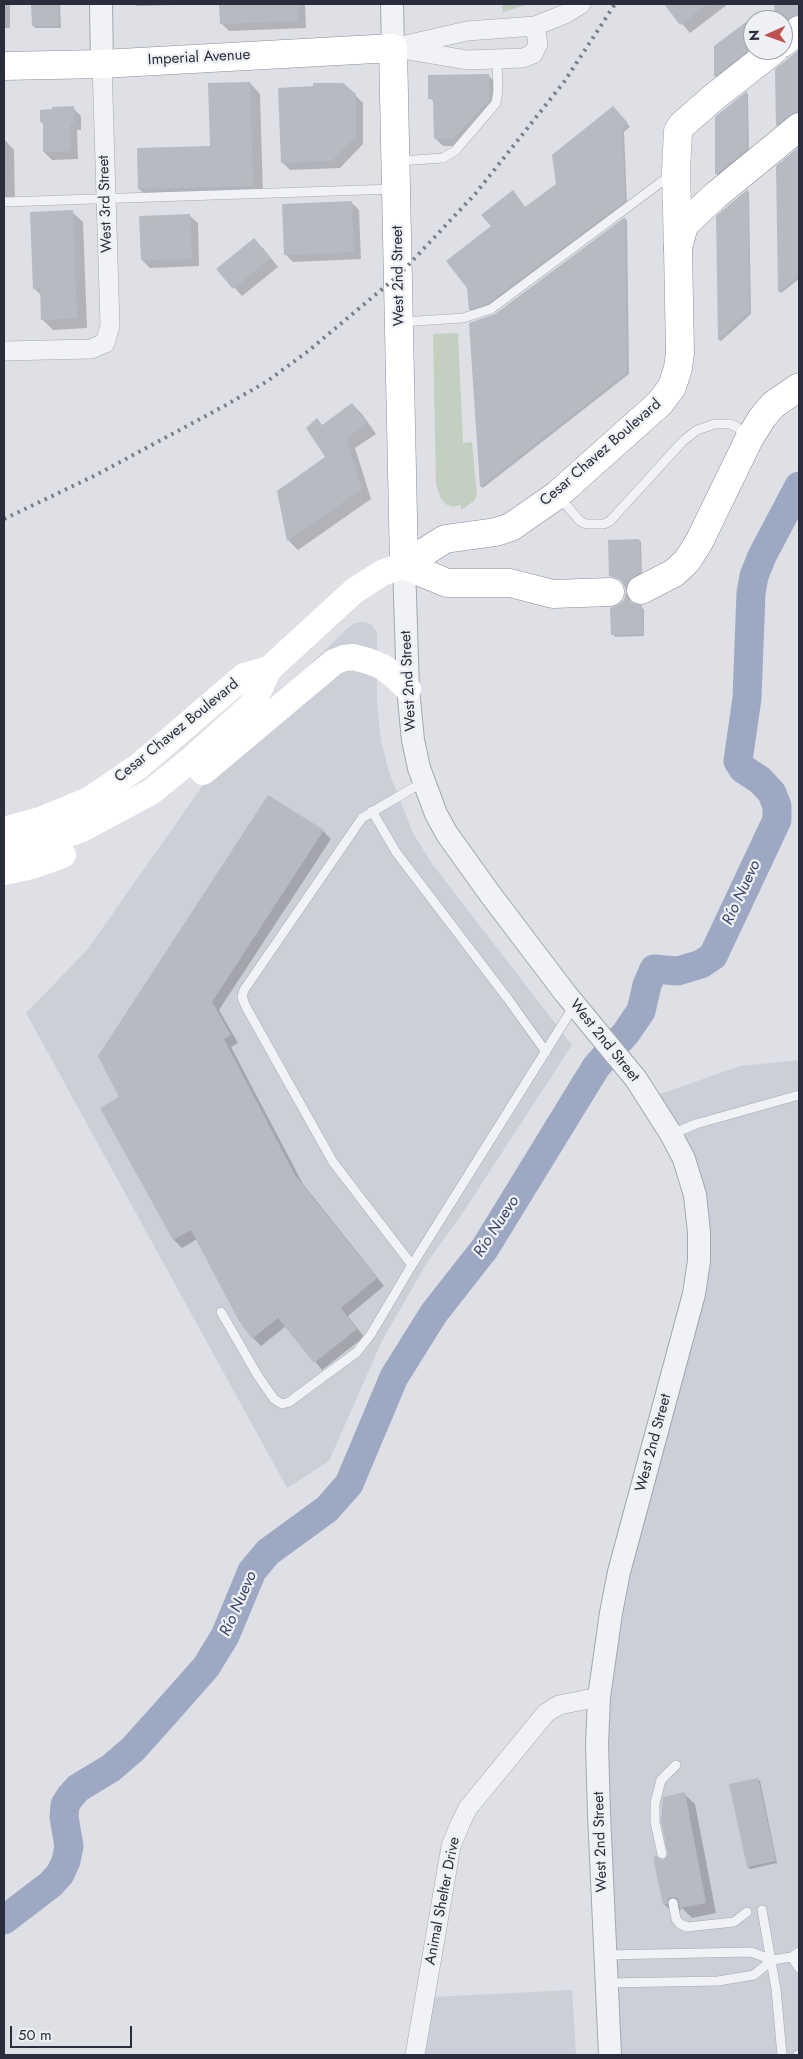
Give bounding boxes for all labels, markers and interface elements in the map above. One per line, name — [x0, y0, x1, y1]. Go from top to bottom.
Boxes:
north arrow — [743, 10, 793, 60]
text: N — [744, 30, 764, 41]
street label: Imperial Avenue — [147, 46, 251, 70]
street label: West 3rd Street — [95, 155, 117, 253]
street label: West 2nd Street — [389, 225, 409, 327]
street label: Cesar Chavez Boulevard — [537, 396, 665, 510]
street label: West 2nd Street — [397, 630, 421, 732]
street label: Cesar Chavez Boulevard — [111, 675, 243, 787]
water label: Río Nuevo — [719, 858, 765, 928]
street label: West 2nd Street — [565, 996, 643, 1086]
water label: Río Nuevo — [470, 1193, 524, 1261]
street label: West 2nd Street — [632, 1392, 676, 1494]
water label: Río Nuevo — [216, 1569, 262, 1639]
street label: West 2nd Street — [590, 1791, 612, 1893]
street label: Animal Shelter Drive — [422, 1835, 464, 1967]
scale bar — [12, 2016, 135, 2048]
text: 50 m — [18, 2024, 52, 2046]

